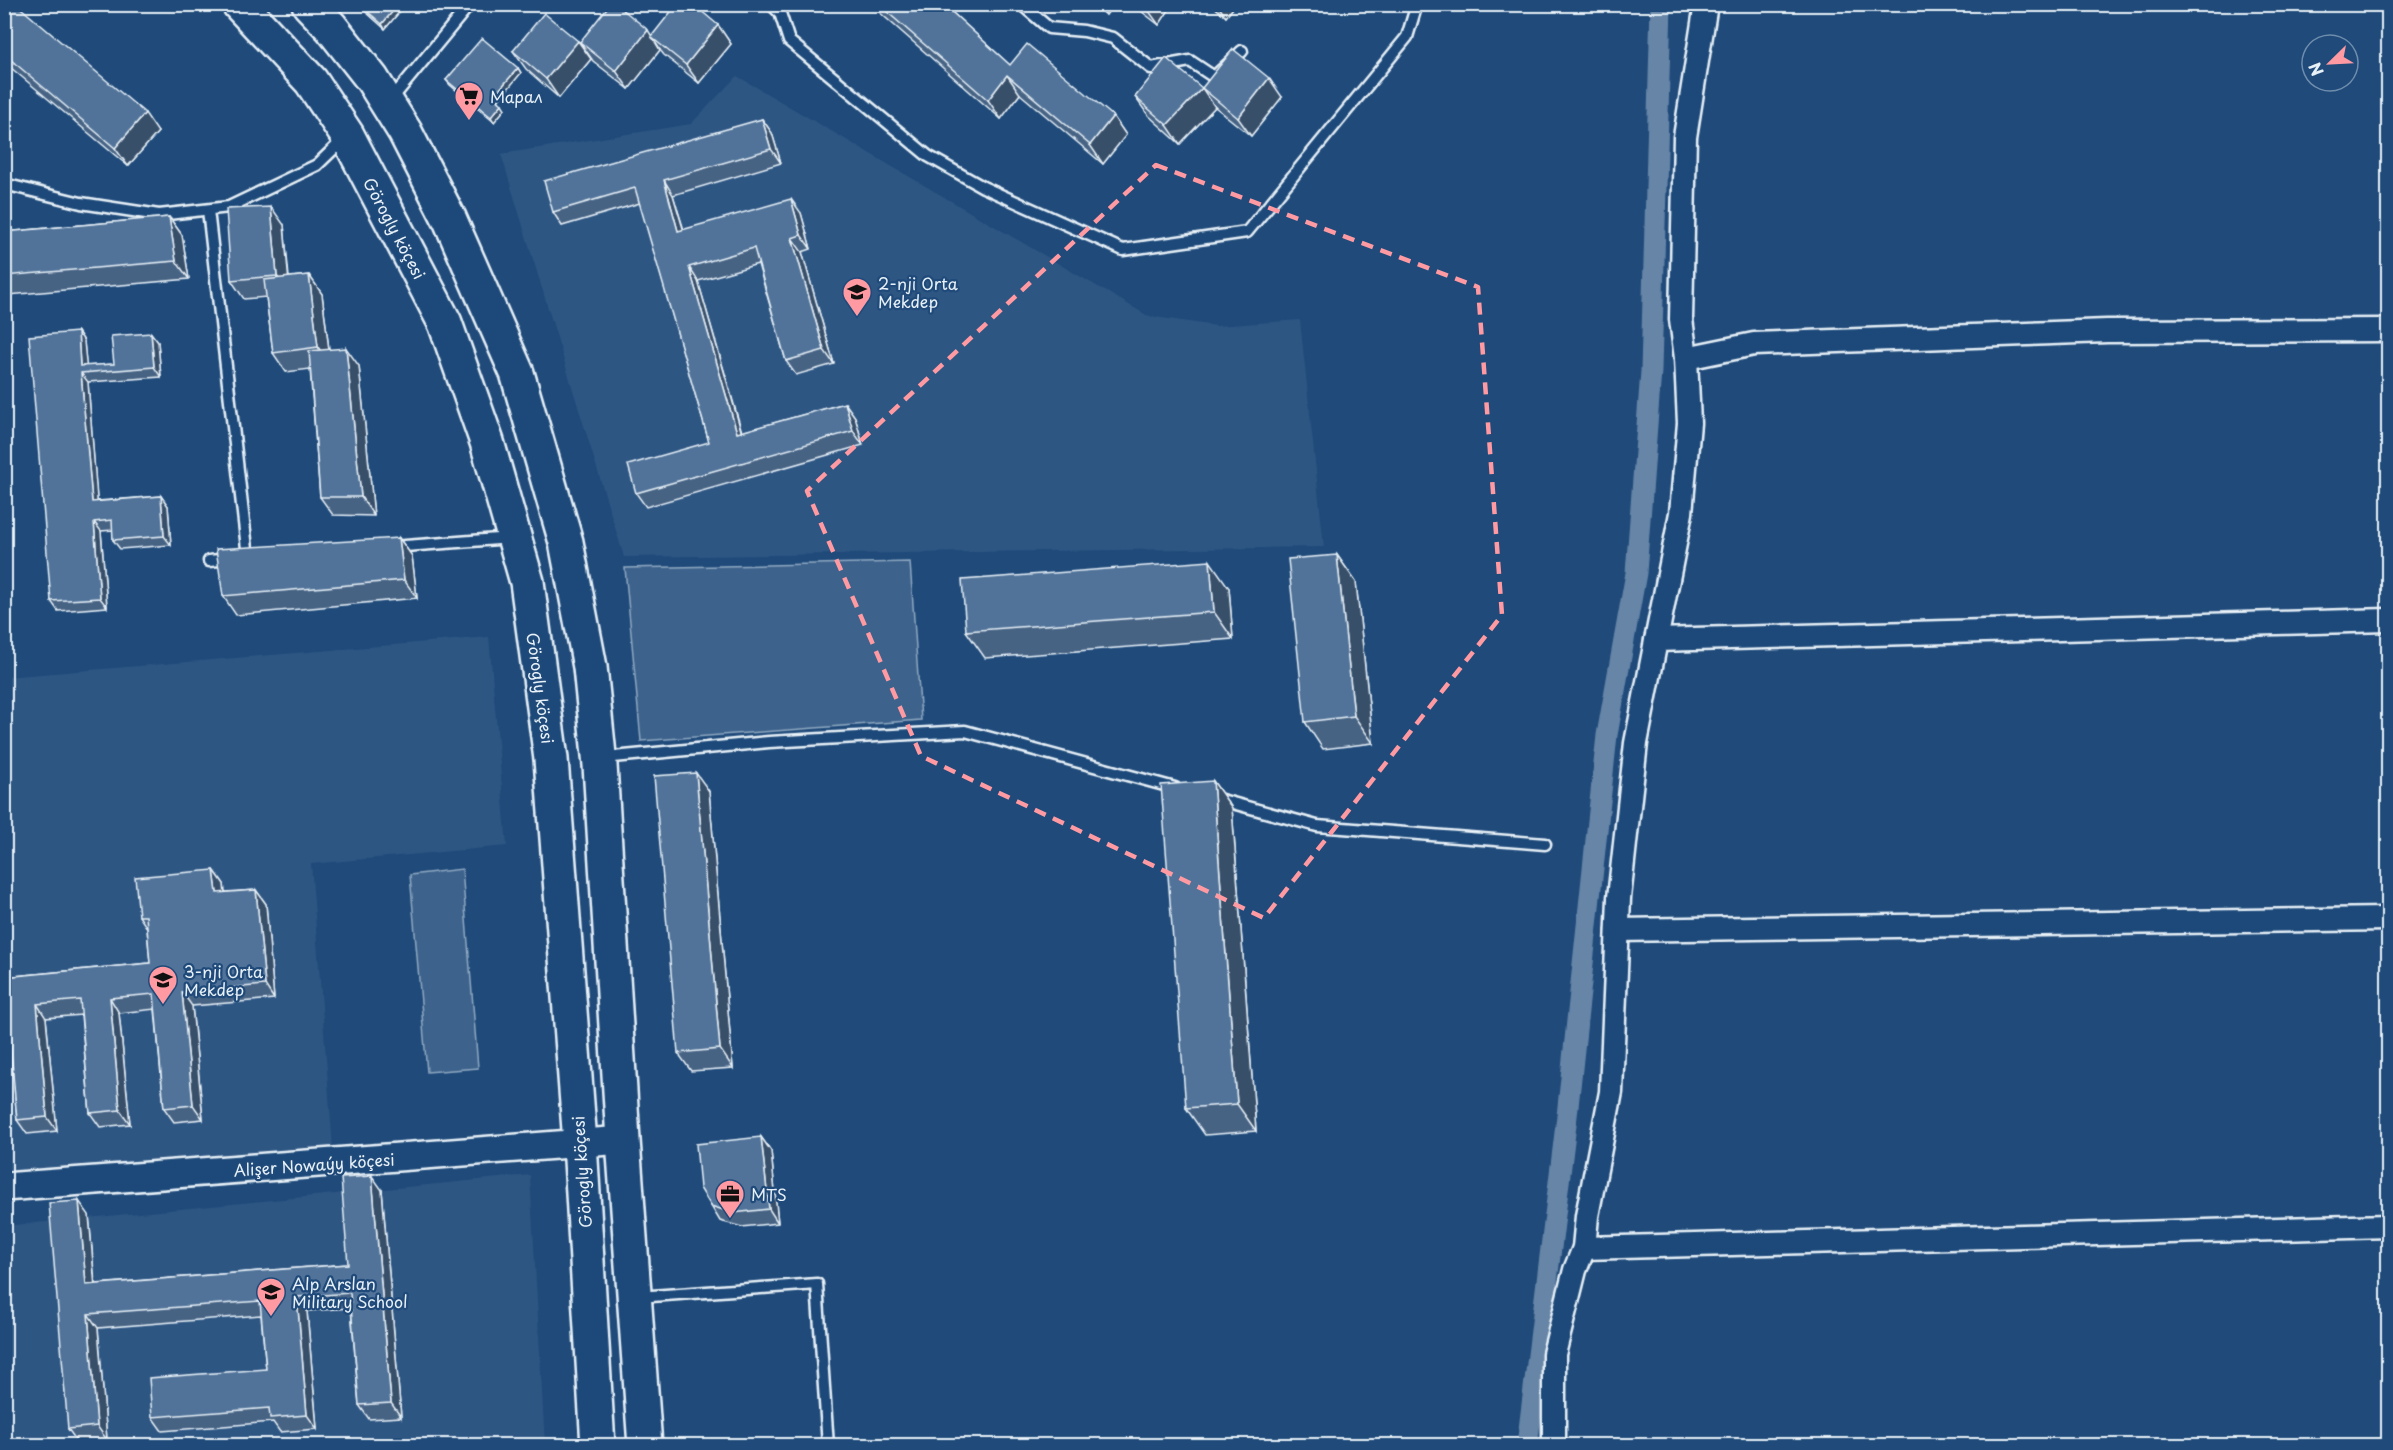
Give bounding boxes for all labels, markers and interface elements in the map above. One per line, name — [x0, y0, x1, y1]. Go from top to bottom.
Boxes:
north arrow — [2300, 33, 2360, 93]
text: N — [2302, 59, 2329, 80]
supermarket icon: Марал — [453, 80, 485, 122]
place label: Марал — [490, 84, 543, 108]
street label: Görogly köçesi — [358, 173, 432, 283]
place label: 2-nji Orta Mekdep — [878, 271, 958, 313]
school or university icon: 2-nji Orta Mekdep — [841, 276, 873, 318]
street label: Görogly köçesi — [521, 631, 561, 745]
place label: 3-nji Orta Mekdep — [184, 959, 263, 1001]
school or university icon: 3-nji Orta Mekdep — [147, 964, 179, 1006]
street label: Görogly köçesi — [565, 1115, 597, 1229]
street label: Alişer Nowaýy köçesi — [233, 1146, 395, 1182]
office icon: MTS — [714, 1178, 746, 1220]
place label: MTS — [751, 1182, 787, 1206]
place label: Alp Arslan Military School — [292, 1271, 408, 1313]
school or university icon: Alp Arslan Military School — [255, 1276, 287, 1318]

